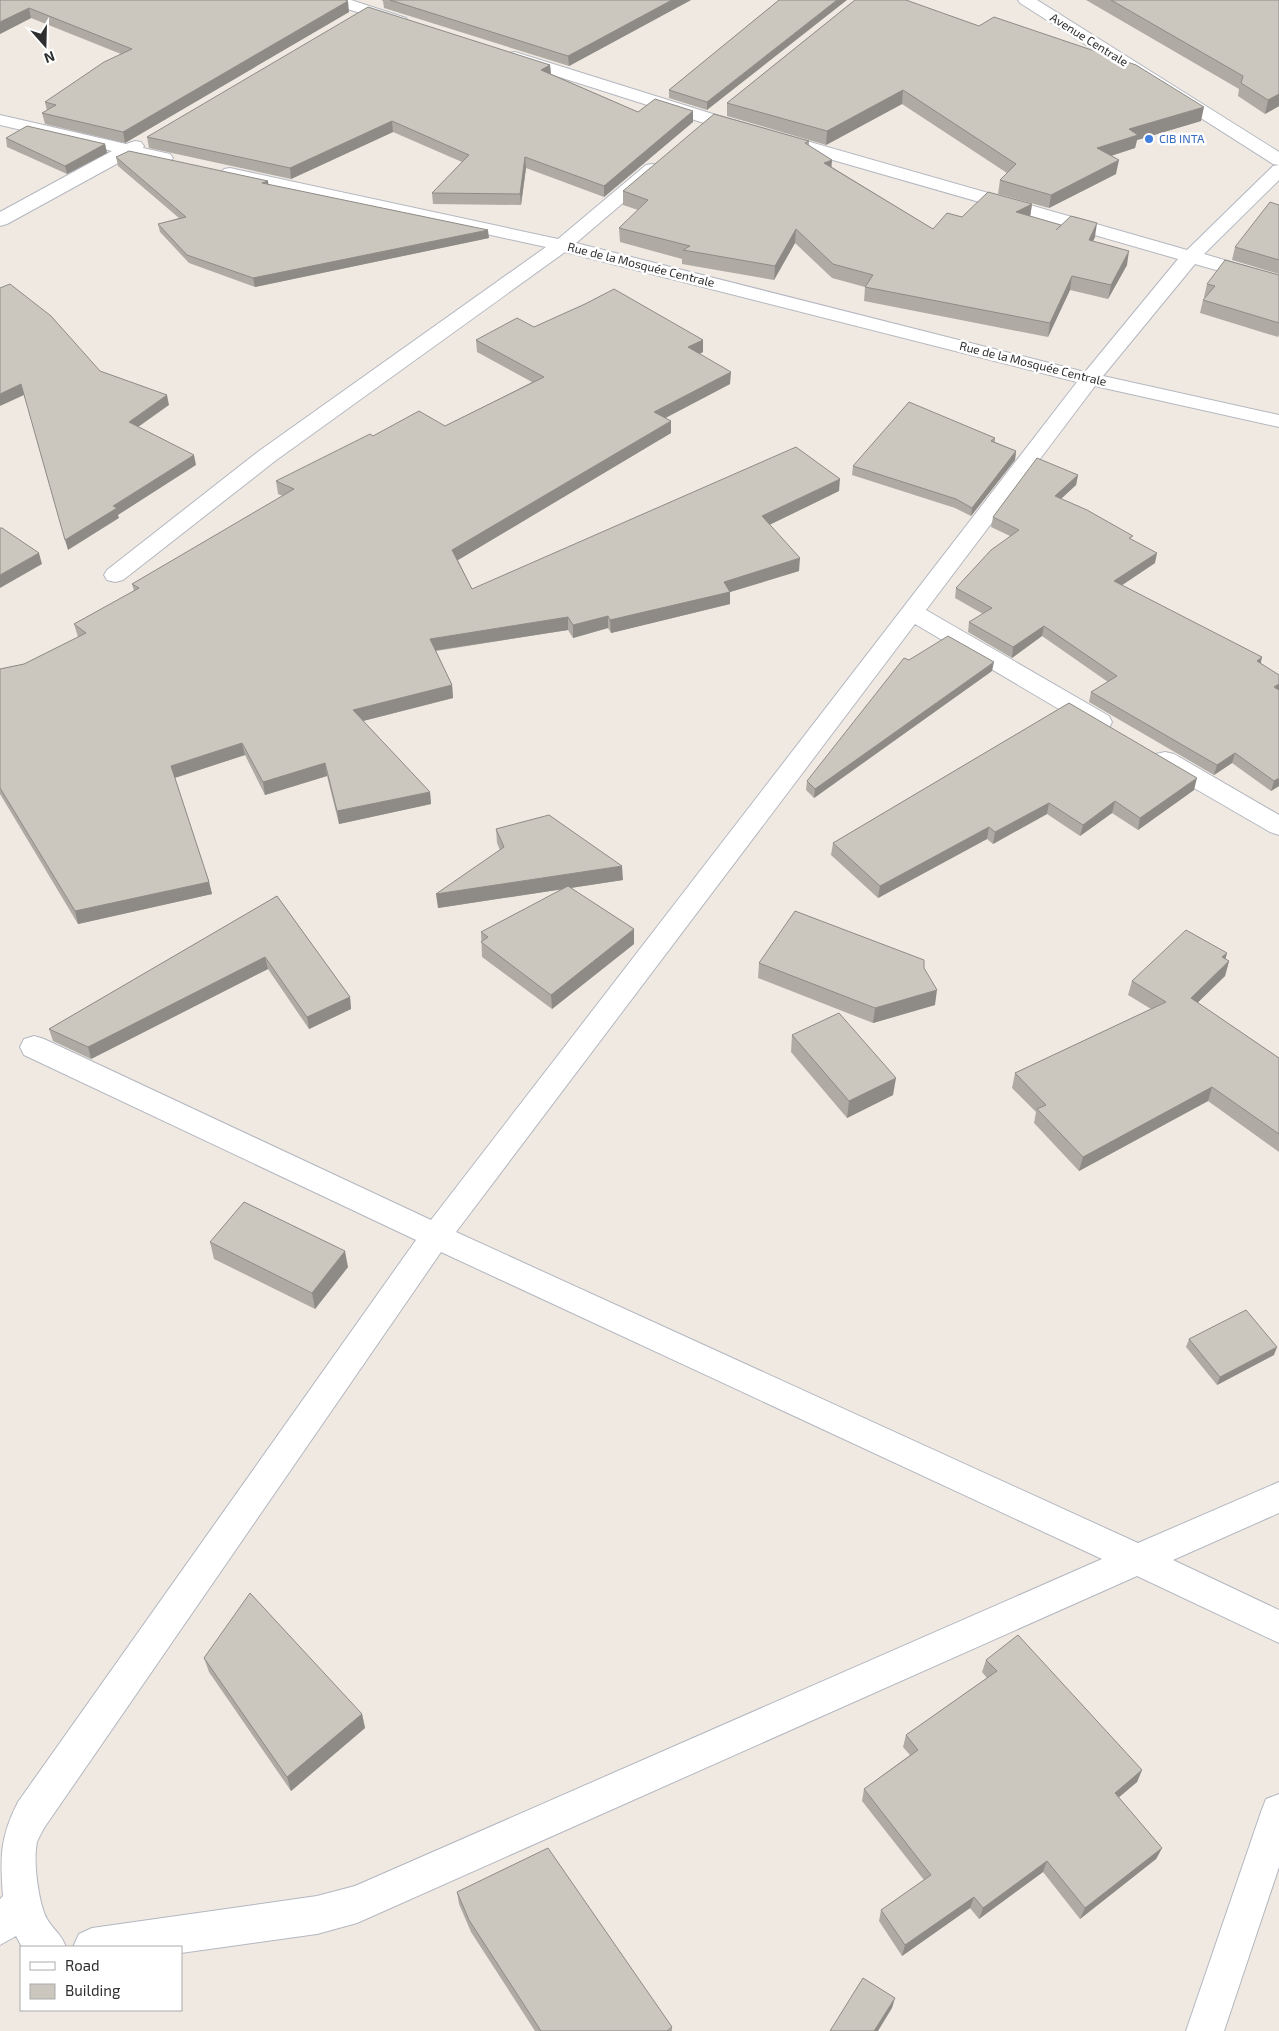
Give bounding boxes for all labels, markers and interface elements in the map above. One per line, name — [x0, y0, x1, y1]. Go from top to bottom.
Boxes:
street label: Avenue Centrale — [1048, 10, 1131, 69]
north arrow — [20, 20, 70, 70]
text: N — [42, 48, 57, 67]
place label: CIB INTA — [1159, 131, 1205, 145]
marker: CIB INTA — [1143, 133, 1155, 145]
street label: Rue de la Mosquée Centrale — [566, 239, 716, 289]
street label: Rue de la Mosquée Centrale — [958, 338, 1108, 388]
legend — [20, 1946, 182, 2011]
text: Road — [65, 1956, 100, 1974]
text: Building — [65, 1981, 121, 1999]

